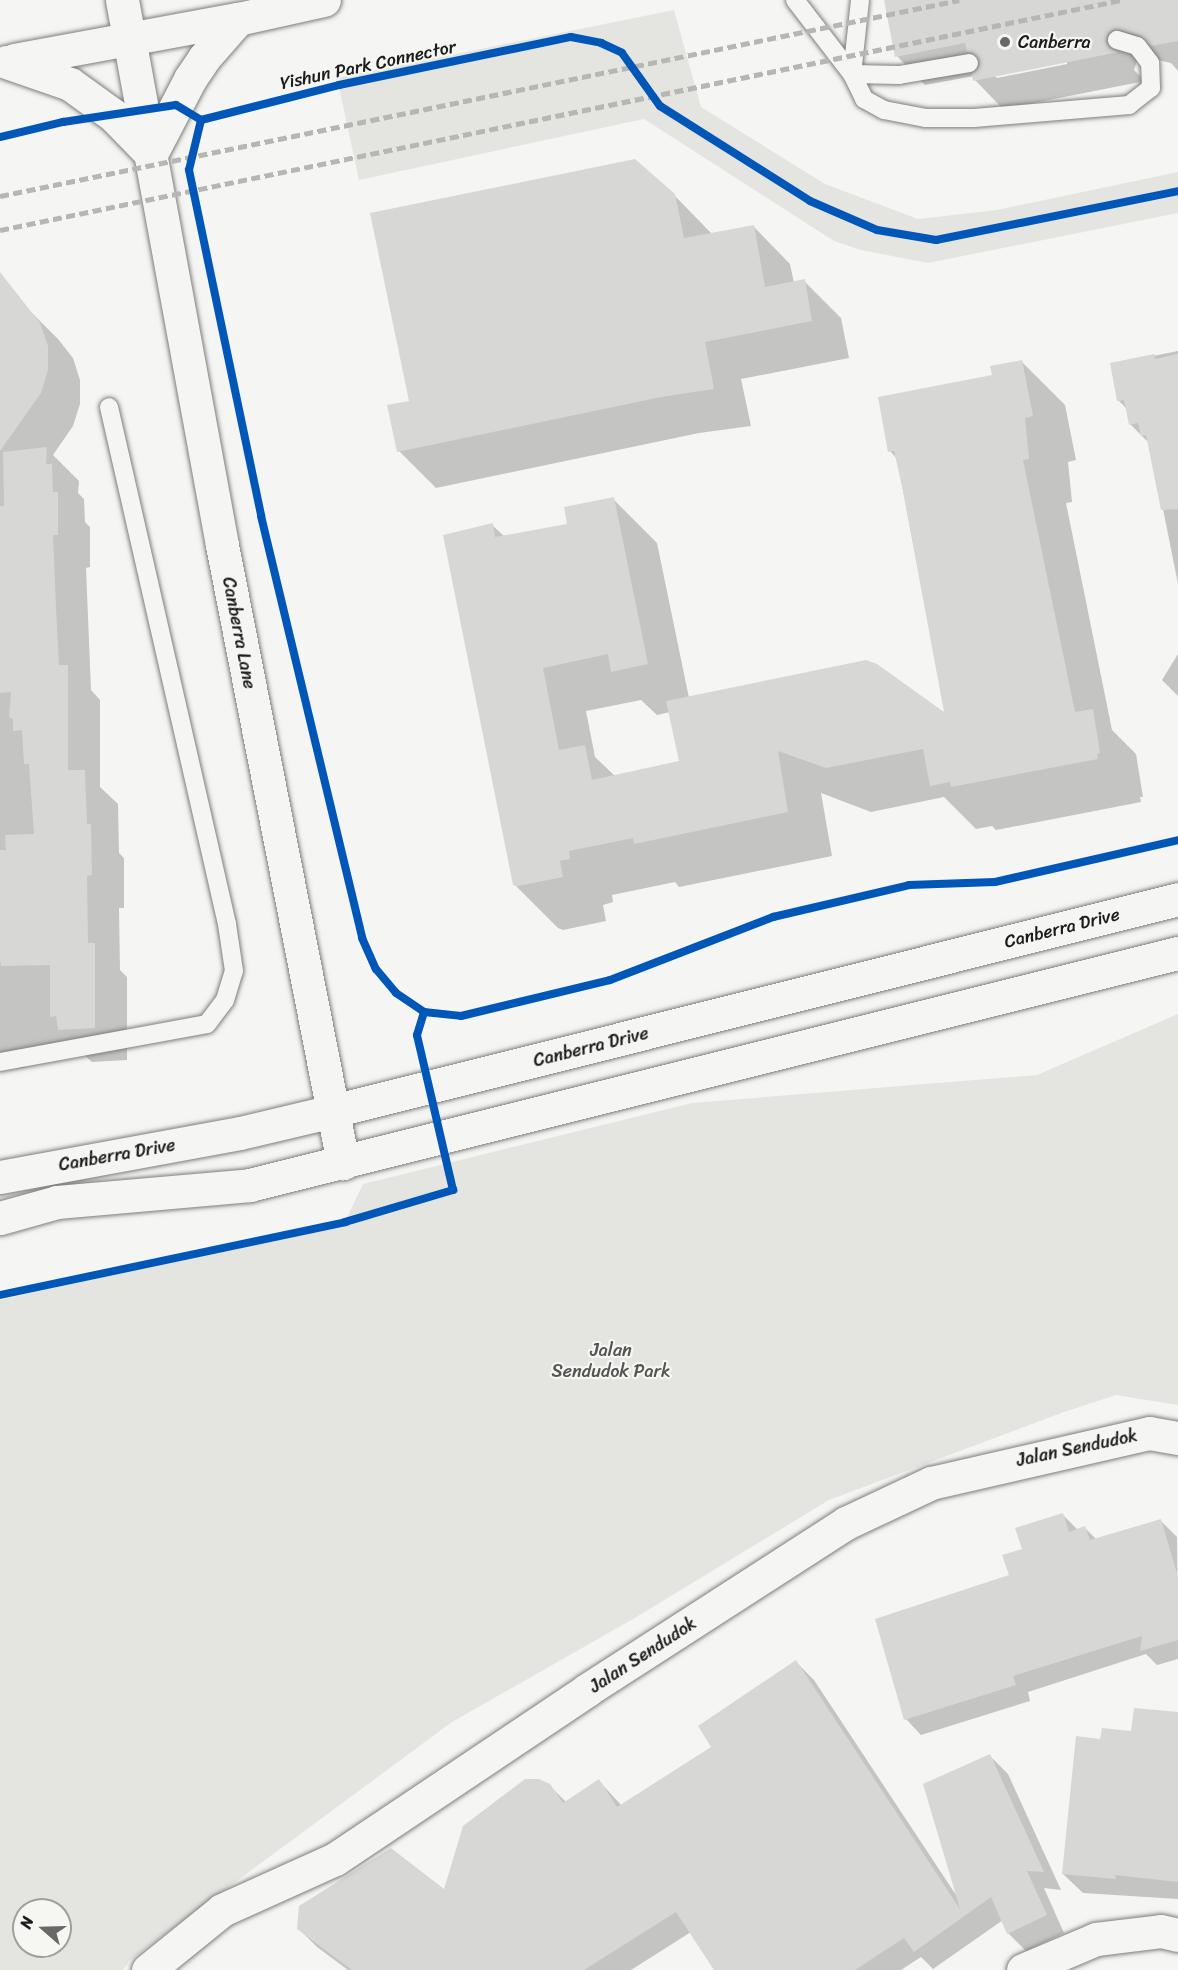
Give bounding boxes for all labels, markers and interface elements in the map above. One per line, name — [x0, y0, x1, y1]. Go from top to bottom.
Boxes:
place label: Canberra — [1018, 31, 1091, 53]
marker: Canberra — [996, 33, 1014, 51]
street label: Yishun Park Connector — [278, 36, 458, 94]
street label: Canberra Lane — [218, 575, 260, 691]
street label: Canberra Drive — [1002, 903, 1122, 953]
street label: Canberra Drive — [531, 1022, 651, 1072]
street label: Canberra Drive — [57, 1134, 177, 1176]
park label: Jalan Sendudok Park — [552, 1340, 670, 1382]
street label: Jalan Sendudok — [1014, 1425, 1140, 1471]
street label: Jalan Sendudok — [585, 1612, 701, 1698]
north arrow — [12, 1898, 72, 1958]
text: N — [11, 1912, 42, 1933]

